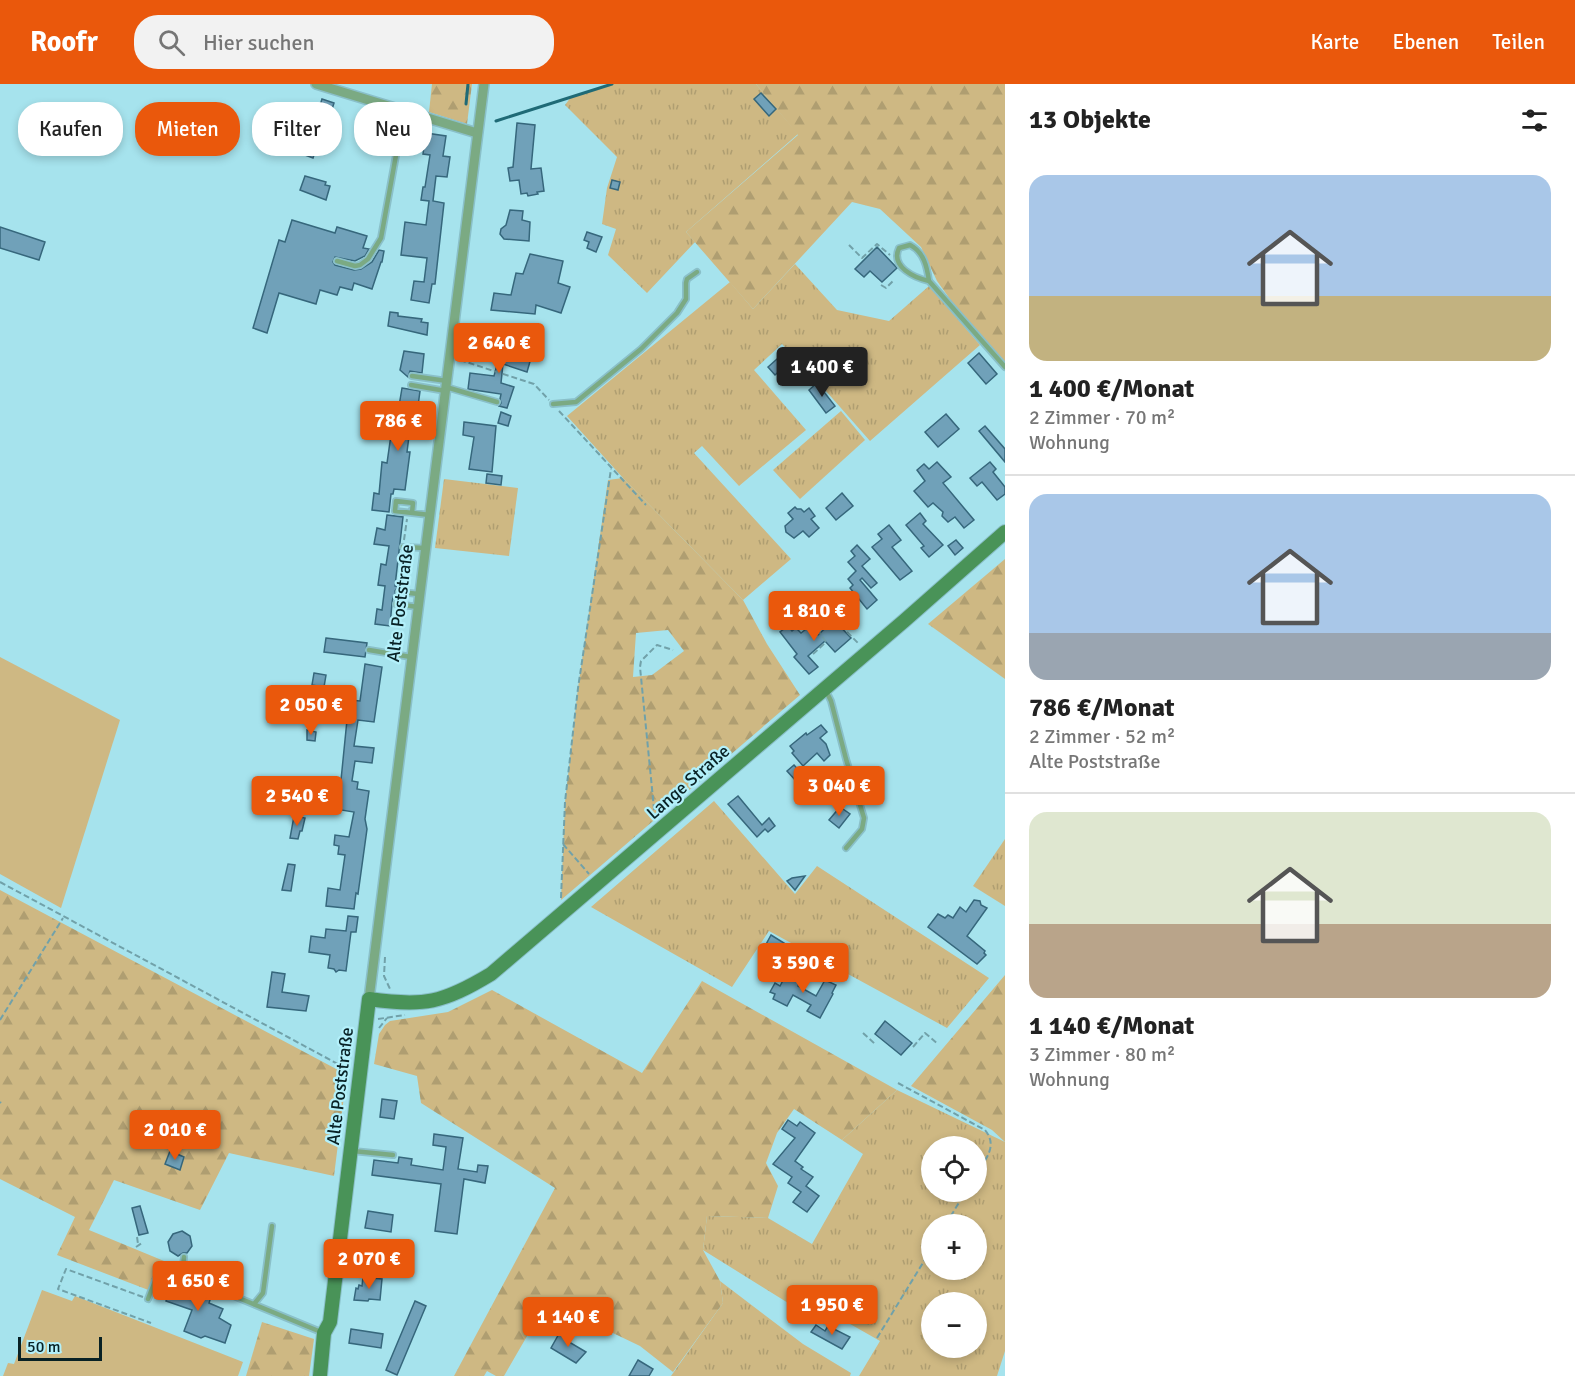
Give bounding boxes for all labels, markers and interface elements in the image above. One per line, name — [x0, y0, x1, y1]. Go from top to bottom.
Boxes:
search box — [134, 15, 554, 69]
text: Roofr — [30, 25, 98, 59]
icon: search — [155, 26, 188, 59]
text: Hier suchen — [203, 29, 315, 56]
text: Karte — [1310, 29, 1359, 55]
text: Ebenen — [1392, 29, 1459, 55]
text: Teilen — [1492, 29, 1545, 55]
chip: Kaufen — [18, 102, 123, 156]
chip: Mieten — [135, 102, 240, 156]
chip: Filter — [252, 102, 342, 156]
chip: Neu — [354, 102, 432, 156]
text: 13 Objekte — [1029, 104, 1151, 136]
icon: filters — [1518, 104, 1551, 137]
icon: home — [1236, 214, 1344, 322]
pin: 2 640 € — [444, 323, 554, 374]
text: 2 640 € — [468, 330, 530, 355]
pin: 1 400 € — [767, 347, 877, 398]
text: 1 400 € — [791, 354, 853, 379]
text: 1 400 €/Monat — [1029, 373, 1194, 405]
pin: 786 € — [356, 401, 440, 452]
text: 2 Zimmer · 70 m² — [1029, 405, 1175, 430]
text: 786 € — [374, 408, 422, 433]
text: Wohnung — [1029, 430, 1110, 455]
icon: home — [1236, 533, 1344, 641]
street label: Alte Poststraße — [382, 543, 418, 663]
pin: 1 810 € — [759, 591, 869, 642]
text: 1 810 € — [783, 598, 845, 623]
pin: 2 050 € — [256, 685, 366, 736]
text: 2 050 € — [280, 692, 342, 717]
text: 786 €/Monat — [1029, 692, 1175, 724]
text: 2 Zimmer · 52 m² — [1029, 724, 1175, 749]
street label: Lange Straße — [642, 740, 734, 824]
text: Alte Poststraße — [1029, 749, 1160, 774]
pin: 3 040 € — [784, 766, 894, 817]
text: 3 040 € — [808, 773, 870, 798]
pin: 2 540 € — [242, 776, 352, 827]
text: 2 540 € — [266, 783, 328, 808]
icon: home — [1236, 851, 1344, 959]
pin: 3 590 € — [748, 943, 858, 994]
text: 3 590 € — [772, 950, 834, 975]
text: 1 140 €/Monat — [1029, 1010, 1194, 1042]
street label: Alte Poststraße — [322, 1026, 358, 1146]
text: 3 Zimmer · 80 m² — [1029, 1042, 1175, 1067]
text: Wohnung — [1029, 1067, 1110, 1092]
pin: 2 010 € — [120, 1110, 230, 1161]
text: 2 010 € — [144, 1117, 206, 1142]
map controls — [921, 1136, 987, 1358]
button: locate — [921, 1136, 987, 1202]
button: + — [921, 1214, 987, 1280]
pin: 2 070 € — [314, 1239, 424, 1290]
text: 2 070 € — [338, 1246, 400, 1271]
pin: 1 650 € — [143, 1261, 253, 1312]
text: 1 650 € — [167, 1268, 229, 1293]
pin: 1 950 € — [777, 1285, 887, 1336]
text: 1 950 € — [801, 1292, 863, 1317]
button: − — [921, 1292, 987, 1358]
pin: 1 140 € — [513, 1297, 623, 1348]
text: 1 140 € — [537, 1304, 599, 1329]
scale bar — [18, 1334, 102, 1362]
text: 50 m — [27, 1337, 61, 1357]

